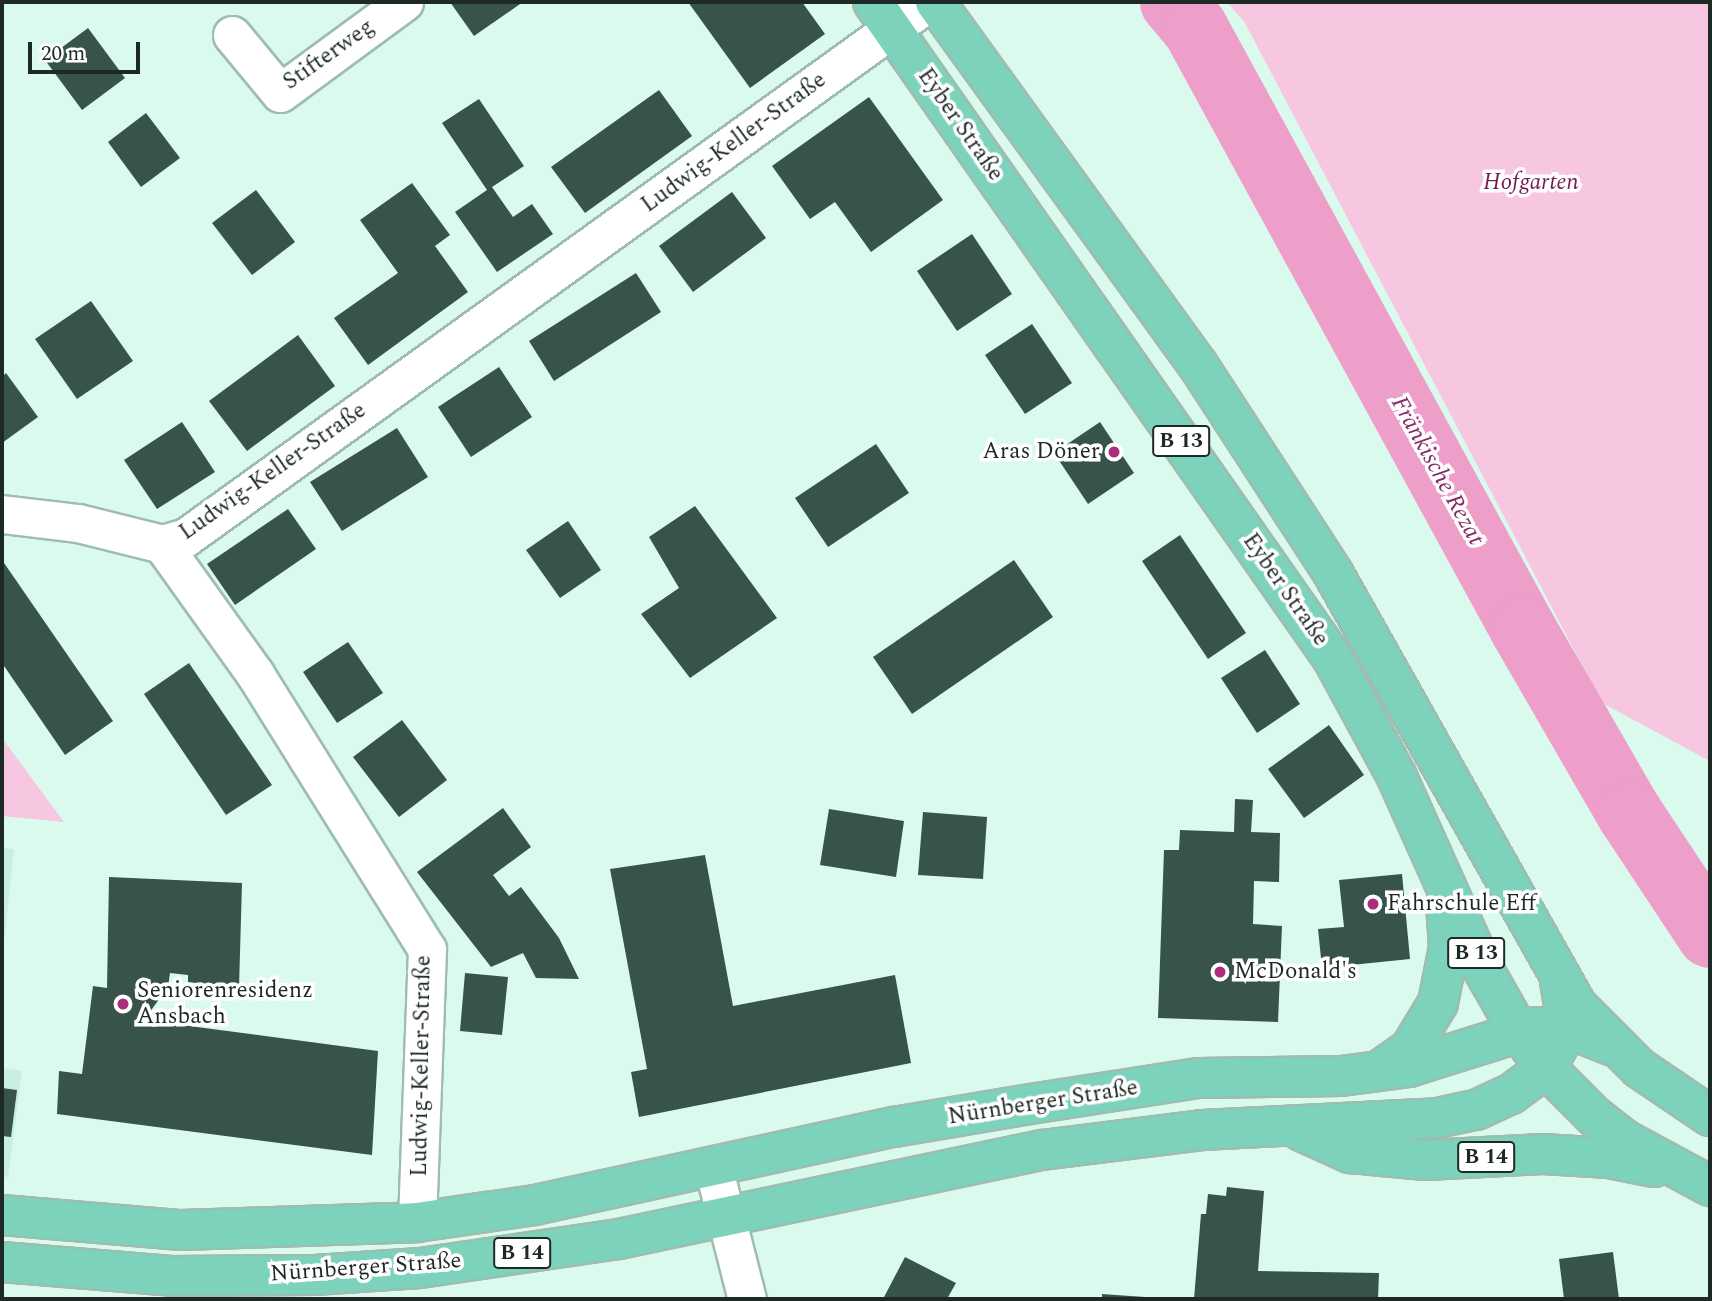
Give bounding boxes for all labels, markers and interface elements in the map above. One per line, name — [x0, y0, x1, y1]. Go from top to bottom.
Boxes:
street label: Stifterweg — [278, 14, 380, 96]
scale bar — [32, 28, 144, 72]
text: 20 m — [41, 38, 85, 70]
street label: Eyber Straße — [911, 63, 1009, 187]
street label: Ludwig-Keller-Straße — [636, 67, 832, 219]
park label: Hofgarten — [1483, 169, 1579, 197]
water label: Fränkische Rezat — [1384, 391, 1490, 551]
street label: Ludwig-Keller-Straße — [174, 397, 372, 547]
road number: B 13 — [1151, 424, 1211, 458]
place label: Aras Döner — [983, 438, 1100, 466]
marker: Aras Döner — [1106, 444, 1122, 460]
street label: Eyber Straße — [1236, 528, 1334, 652]
place label: Fahrschule Eff — [1387, 890, 1536, 918]
marker: Fahrschule Eff — [1365, 896, 1381, 912]
road number: B 13 — [1446, 936, 1506, 970]
street label: Ludwig-Keller-Straße — [406, 955, 438, 1177]
place label: McDonald's — [1234, 958, 1357, 986]
marker: McDonald's — [1212, 964, 1228, 980]
place label: Seniorenresidenz Ansbach — [137, 977, 313, 1031]
marker: Seniorenresidenz Ansbach — [115, 996, 131, 1012]
street label: Nürnberger Straße — [946, 1074, 1140, 1132]
road number: B 14 — [1456, 1140, 1516, 1174]
road number: B 14 — [492, 1236, 552, 1270]
street label: Nürnberger Straße — [269, 1248, 463, 1288]

